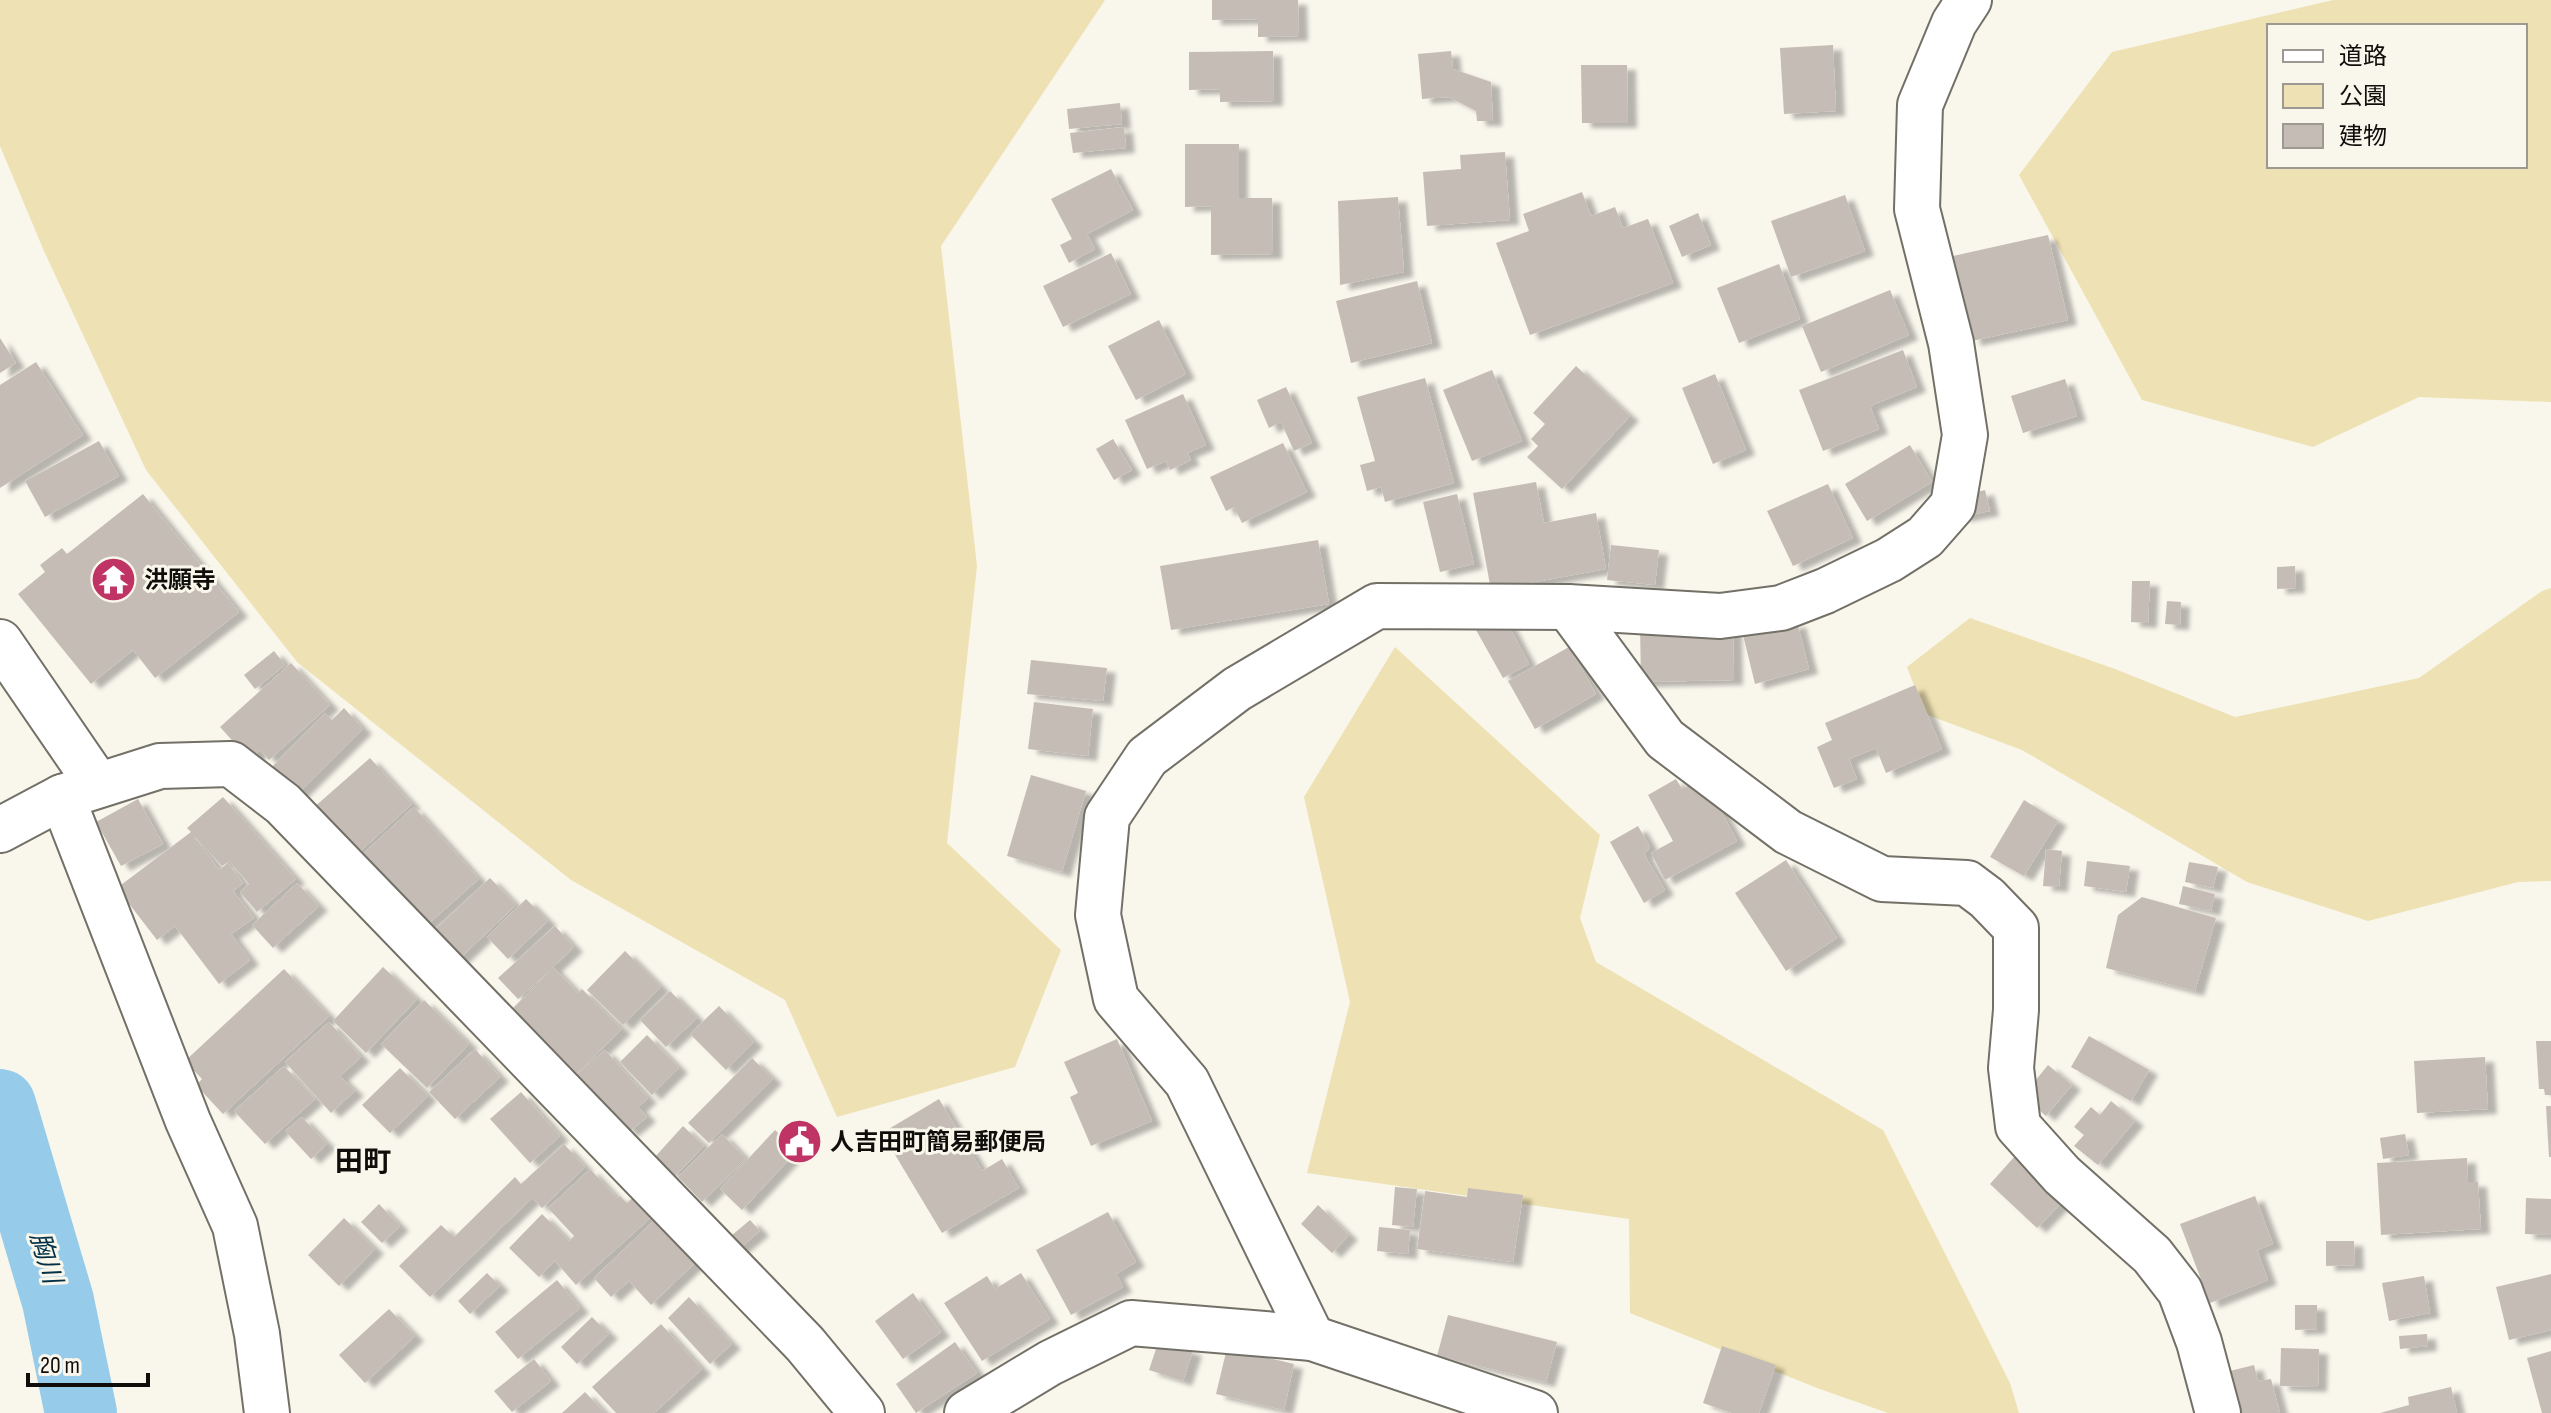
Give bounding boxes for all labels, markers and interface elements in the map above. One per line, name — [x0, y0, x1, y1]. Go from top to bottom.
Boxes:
legend — [2267, 24, 2527, 168]
text: 道路 — [2339, 42, 2387, 71]
text: 公園 — [2339, 82, 2387, 111]
text: 建物 — [2339, 122, 2387, 151]
temple icon: 洪願寺 — [89, 556, 137, 604]
place label: 洪願寺 — [144, 566, 216, 595]
public building icon: 人吉田町簡易郵便局 — [775, 1118, 823, 1166]
place label: 人吉田町簡易郵便局 — [830, 1128, 1046, 1157]
district label: 田町 — [335, 1146, 391, 1179]
water label: 胸川 — [23, 1229, 68, 1290]
scale bar — [28, 1337, 148, 1387]
text: 20 m — [40, 1351, 80, 1380]

